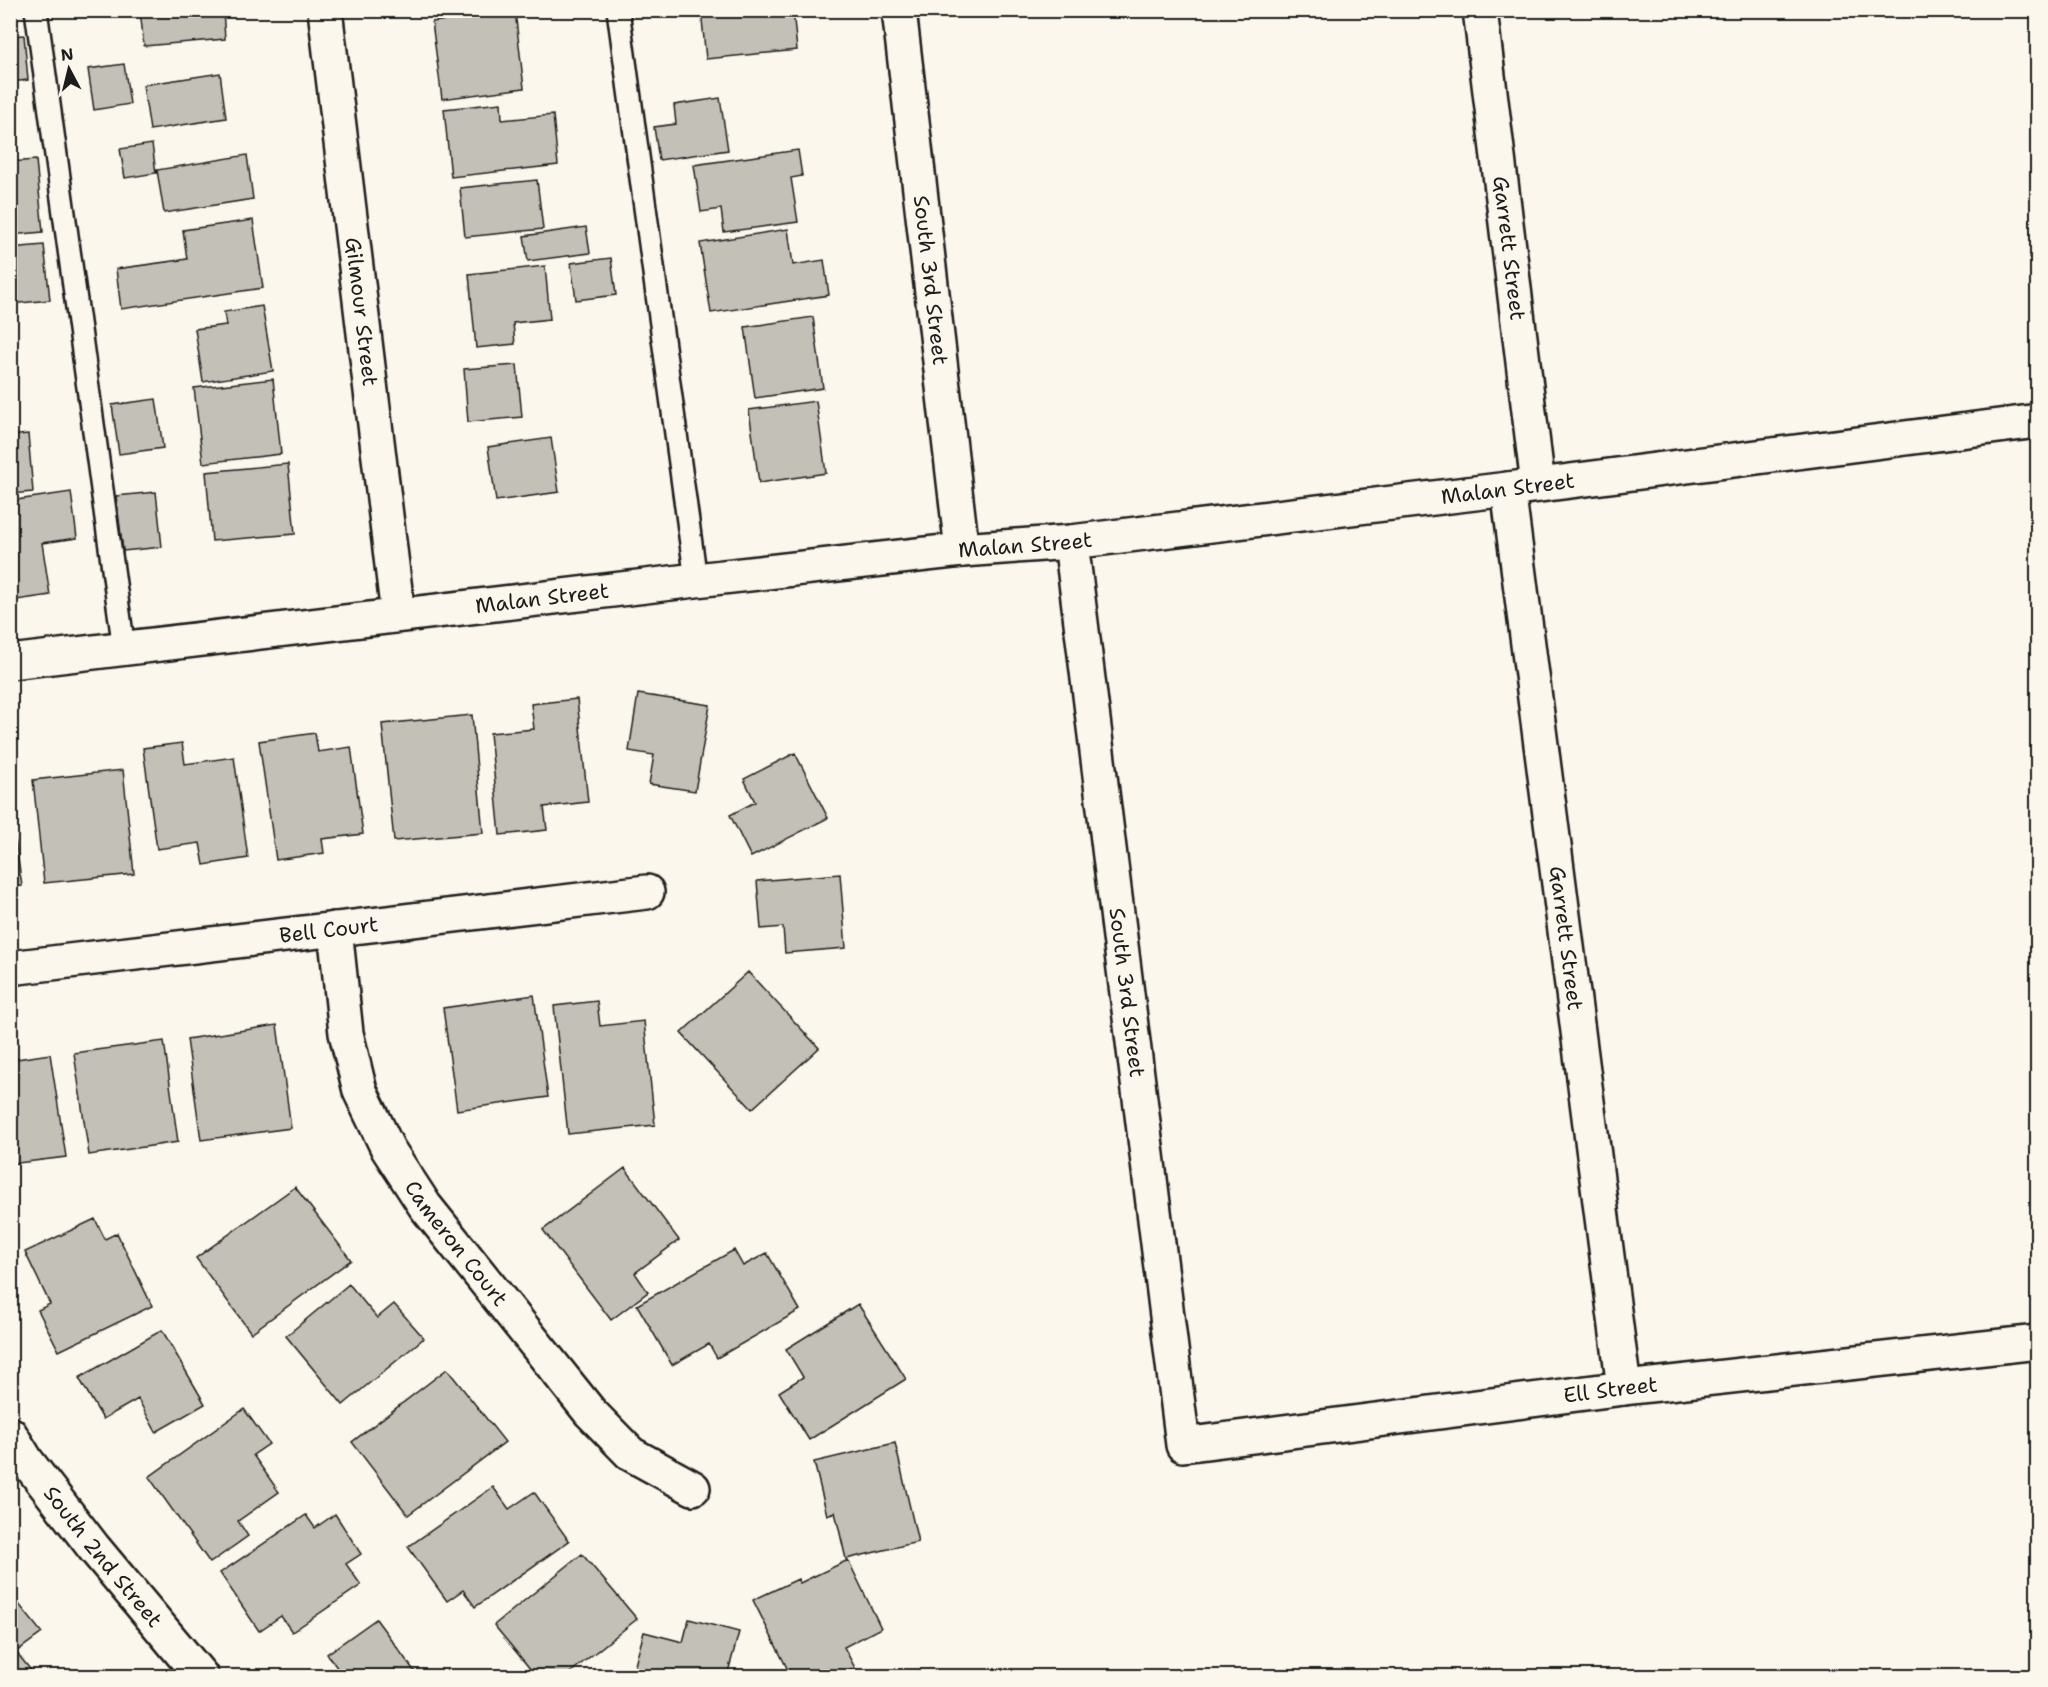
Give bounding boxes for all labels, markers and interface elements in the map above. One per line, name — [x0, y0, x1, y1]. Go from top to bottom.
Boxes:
north arrow — [39, 39, 99, 99]
text: N — [60, 43, 75, 66]
street label: Garrett Street — [1486, 174, 1532, 322]
street label: South 3rd Street — [907, 194, 954, 367]
street label: Gilmour Street — [339, 236, 384, 388]
street label: Malan Street — [1440, 467, 1576, 511]
street label: Malan Street — [957, 526, 1094, 564]
street label: Malan Street — [474, 577, 611, 620]
street label: Garrett Street — [1543, 864, 1589, 1012]
street label: South 3rd Street — [1102, 906, 1151, 1079]
street label: Bell Court — [278, 910, 380, 950]
street label: Cameron Court — [398, 1175, 514, 1312]
street label: Ell Street — [1562, 1370, 1659, 1410]
street label: South 2nd Street — [37, 1480, 169, 1633]

